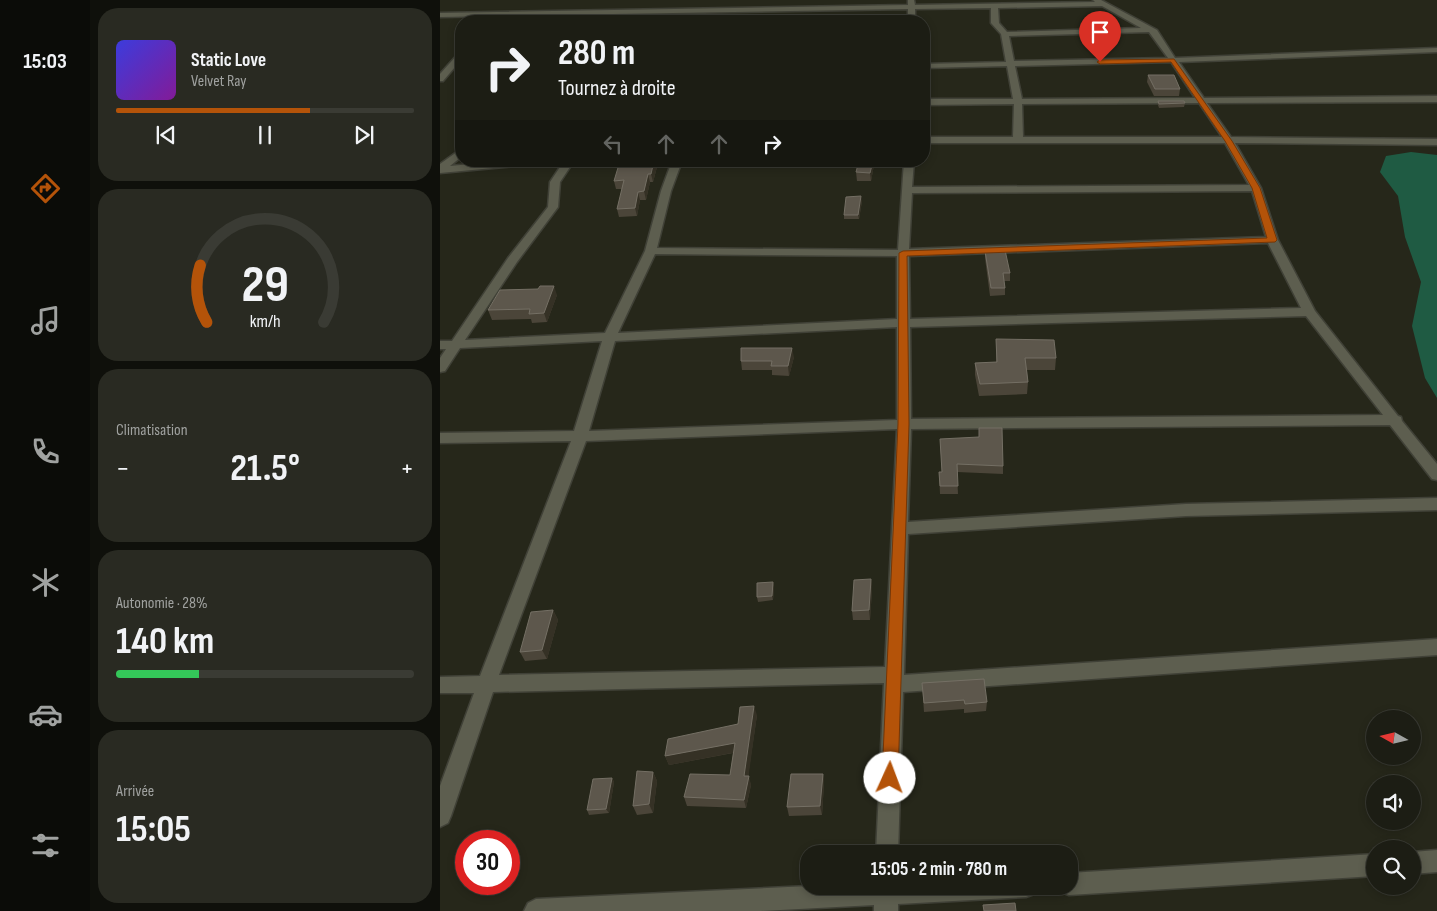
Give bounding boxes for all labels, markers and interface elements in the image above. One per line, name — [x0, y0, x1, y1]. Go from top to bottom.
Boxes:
pin — [1079, 11, 1121, 62]
icon: arrive — [1086, 18, 1114, 46]
text: 280 m — [558, 32, 635, 75]
icon: right — [475, 35, 540, 100]
text: 15:03 — [23, 48, 67, 75]
text: Static Love — [191, 49, 266, 72]
text: Velvet Ray — [191, 72, 246, 91]
text: Tournez à droite — [558, 75, 675, 102]
icon: previous — [152, 121, 180, 149]
icon: pause — [251, 121, 279, 149]
icon: next — [350, 121, 378, 149]
icon: left — [599, 130, 627, 158]
icon: ahead — [652, 130, 680, 158]
icon: ahead — [705, 130, 733, 158]
icon: right — [758, 130, 786, 158]
icon: directions — [28, 171, 63, 206]
text: 29 — [241, 254, 289, 317]
icon: music — [28, 303, 63, 338]
text: km/h — [250, 311, 280, 332]
text: Climatisation — [116, 421, 188, 440]
icon: phone — [28, 434, 63, 469]
text: 21.5° — [230, 446, 300, 491]
text: − — [116, 452, 130, 485]
text: + — [400, 452, 414, 485]
icon: climate — [28, 565, 63, 600]
text: Autonomie · 28% — [116, 594, 208, 613]
text: 140 km — [116, 619, 214, 664]
icon: car — [28, 697, 63, 732]
north arrow — [1366, 710, 1421, 765]
map controls — [1366, 710, 1421, 895]
position arrow — [863, 751, 915, 803]
button: sound — [1366, 775, 1421, 830]
text: Arrivée — [116, 782, 154, 801]
text: 15:05 — [116, 807, 191, 852]
icon: filters — [28, 828, 63, 863]
speed limit sign: 30 — [455, 830, 520, 895]
button: search — [1366, 840, 1421, 895]
text: 15:05 · 2 min · 780 m — [871, 858, 1007, 881]

